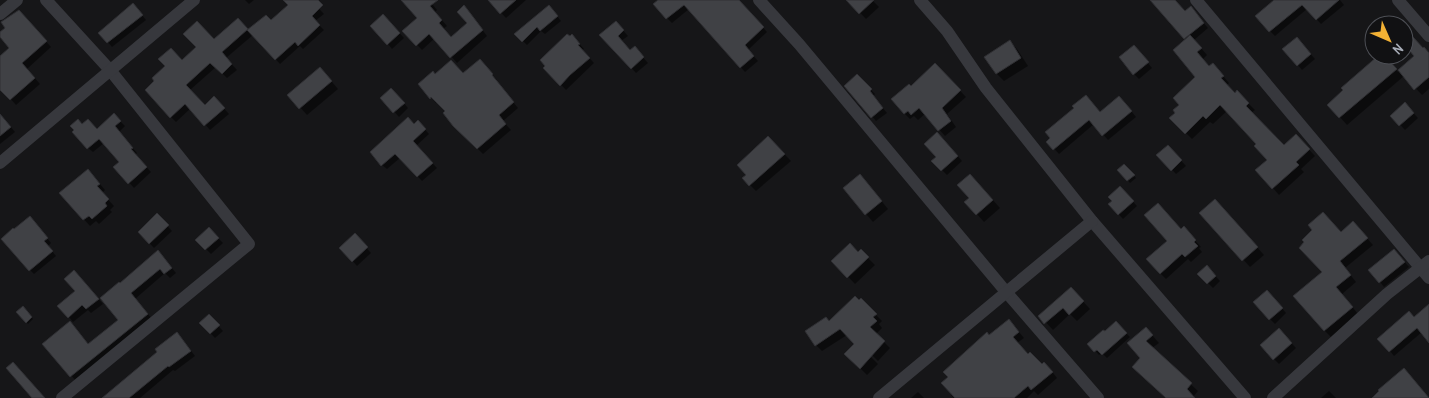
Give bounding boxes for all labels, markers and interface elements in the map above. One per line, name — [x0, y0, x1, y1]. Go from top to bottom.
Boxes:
north arrow — [1364, 15, 1414, 65]
text: N — [1389, 40, 1407, 58]

